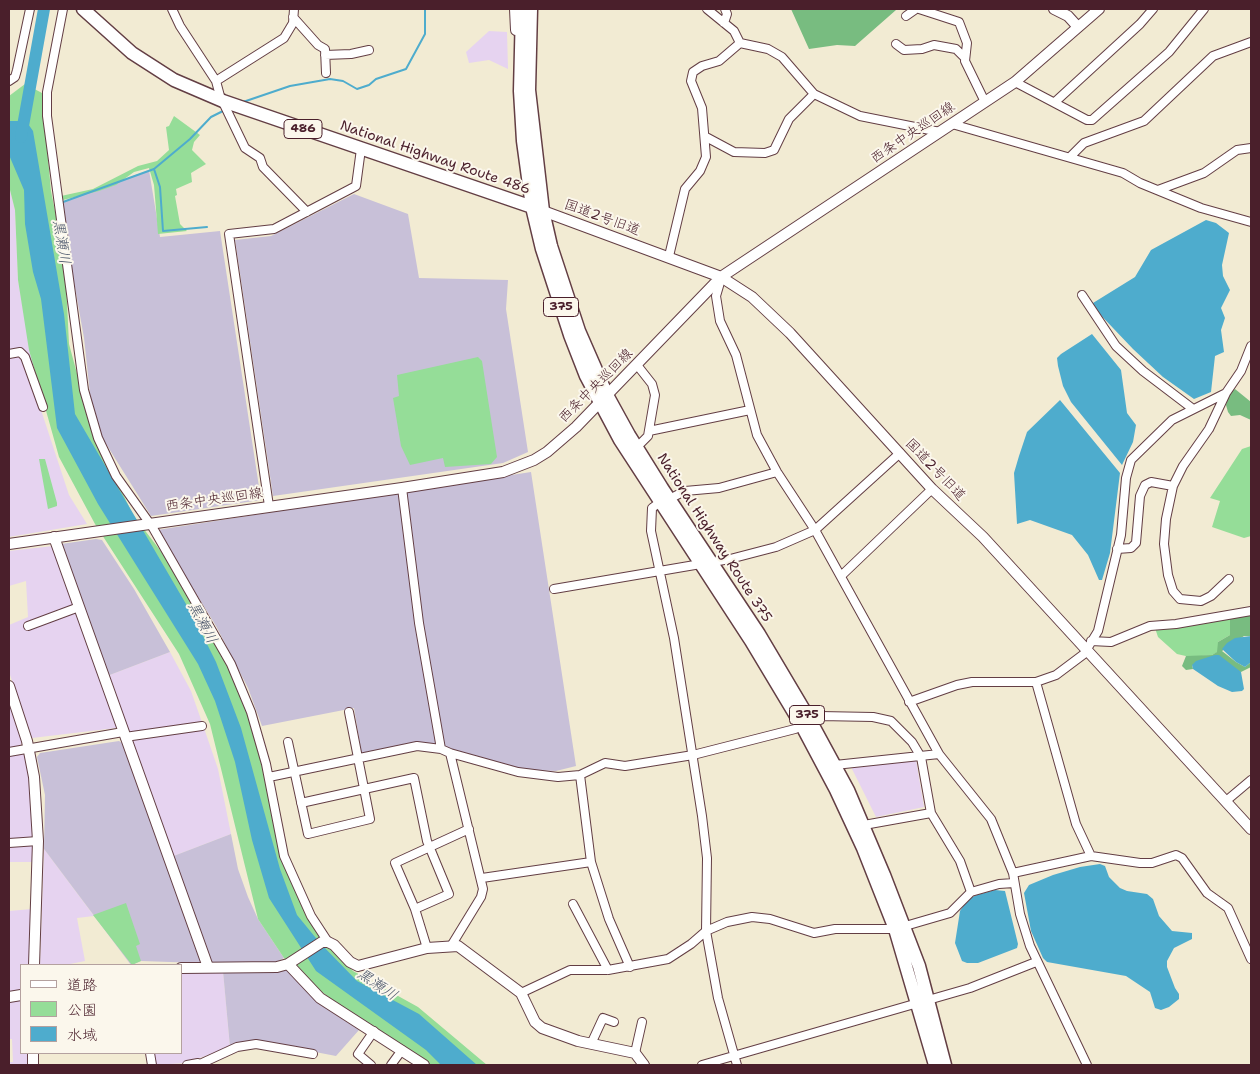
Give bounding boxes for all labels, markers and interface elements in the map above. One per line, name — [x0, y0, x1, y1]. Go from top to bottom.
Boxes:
street label: 西条中央巡回線 — [868, 99, 958, 167]
street label: National Highway Route 486 — [338, 117, 532, 199]
road number: 486 — [284, 120, 322, 138]
street label: 国道2号旧道 — [562, 196, 642, 240]
water label: 黒瀬川 — [49, 218, 73, 266]
road number: 375 — [544, 298, 578, 316]
street label: 西条中央巡回線 — [555, 345, 637, 427]
street label: 国道2号旧道 — [901, 435, 969, 505]
street label: National Highway Route 375 — [653, 450, 775, 626]
street label: 西条中央巡回線 — [164, 485, 264, 515]
water label: 黒瀬川 — [183, 599, 221, 647]
road number: 375 — [790, 706, 824, 724]
legend — [20, 964, 182, 1054]
water label: 黒瀬川 — [353, 965, 401, 1005]
text: 道路 — [67, 975, 97, 995]
text: 公園 — [67, 1000, 97, 1020]
text: 水域 — [67, 1025, 97, 1045]

